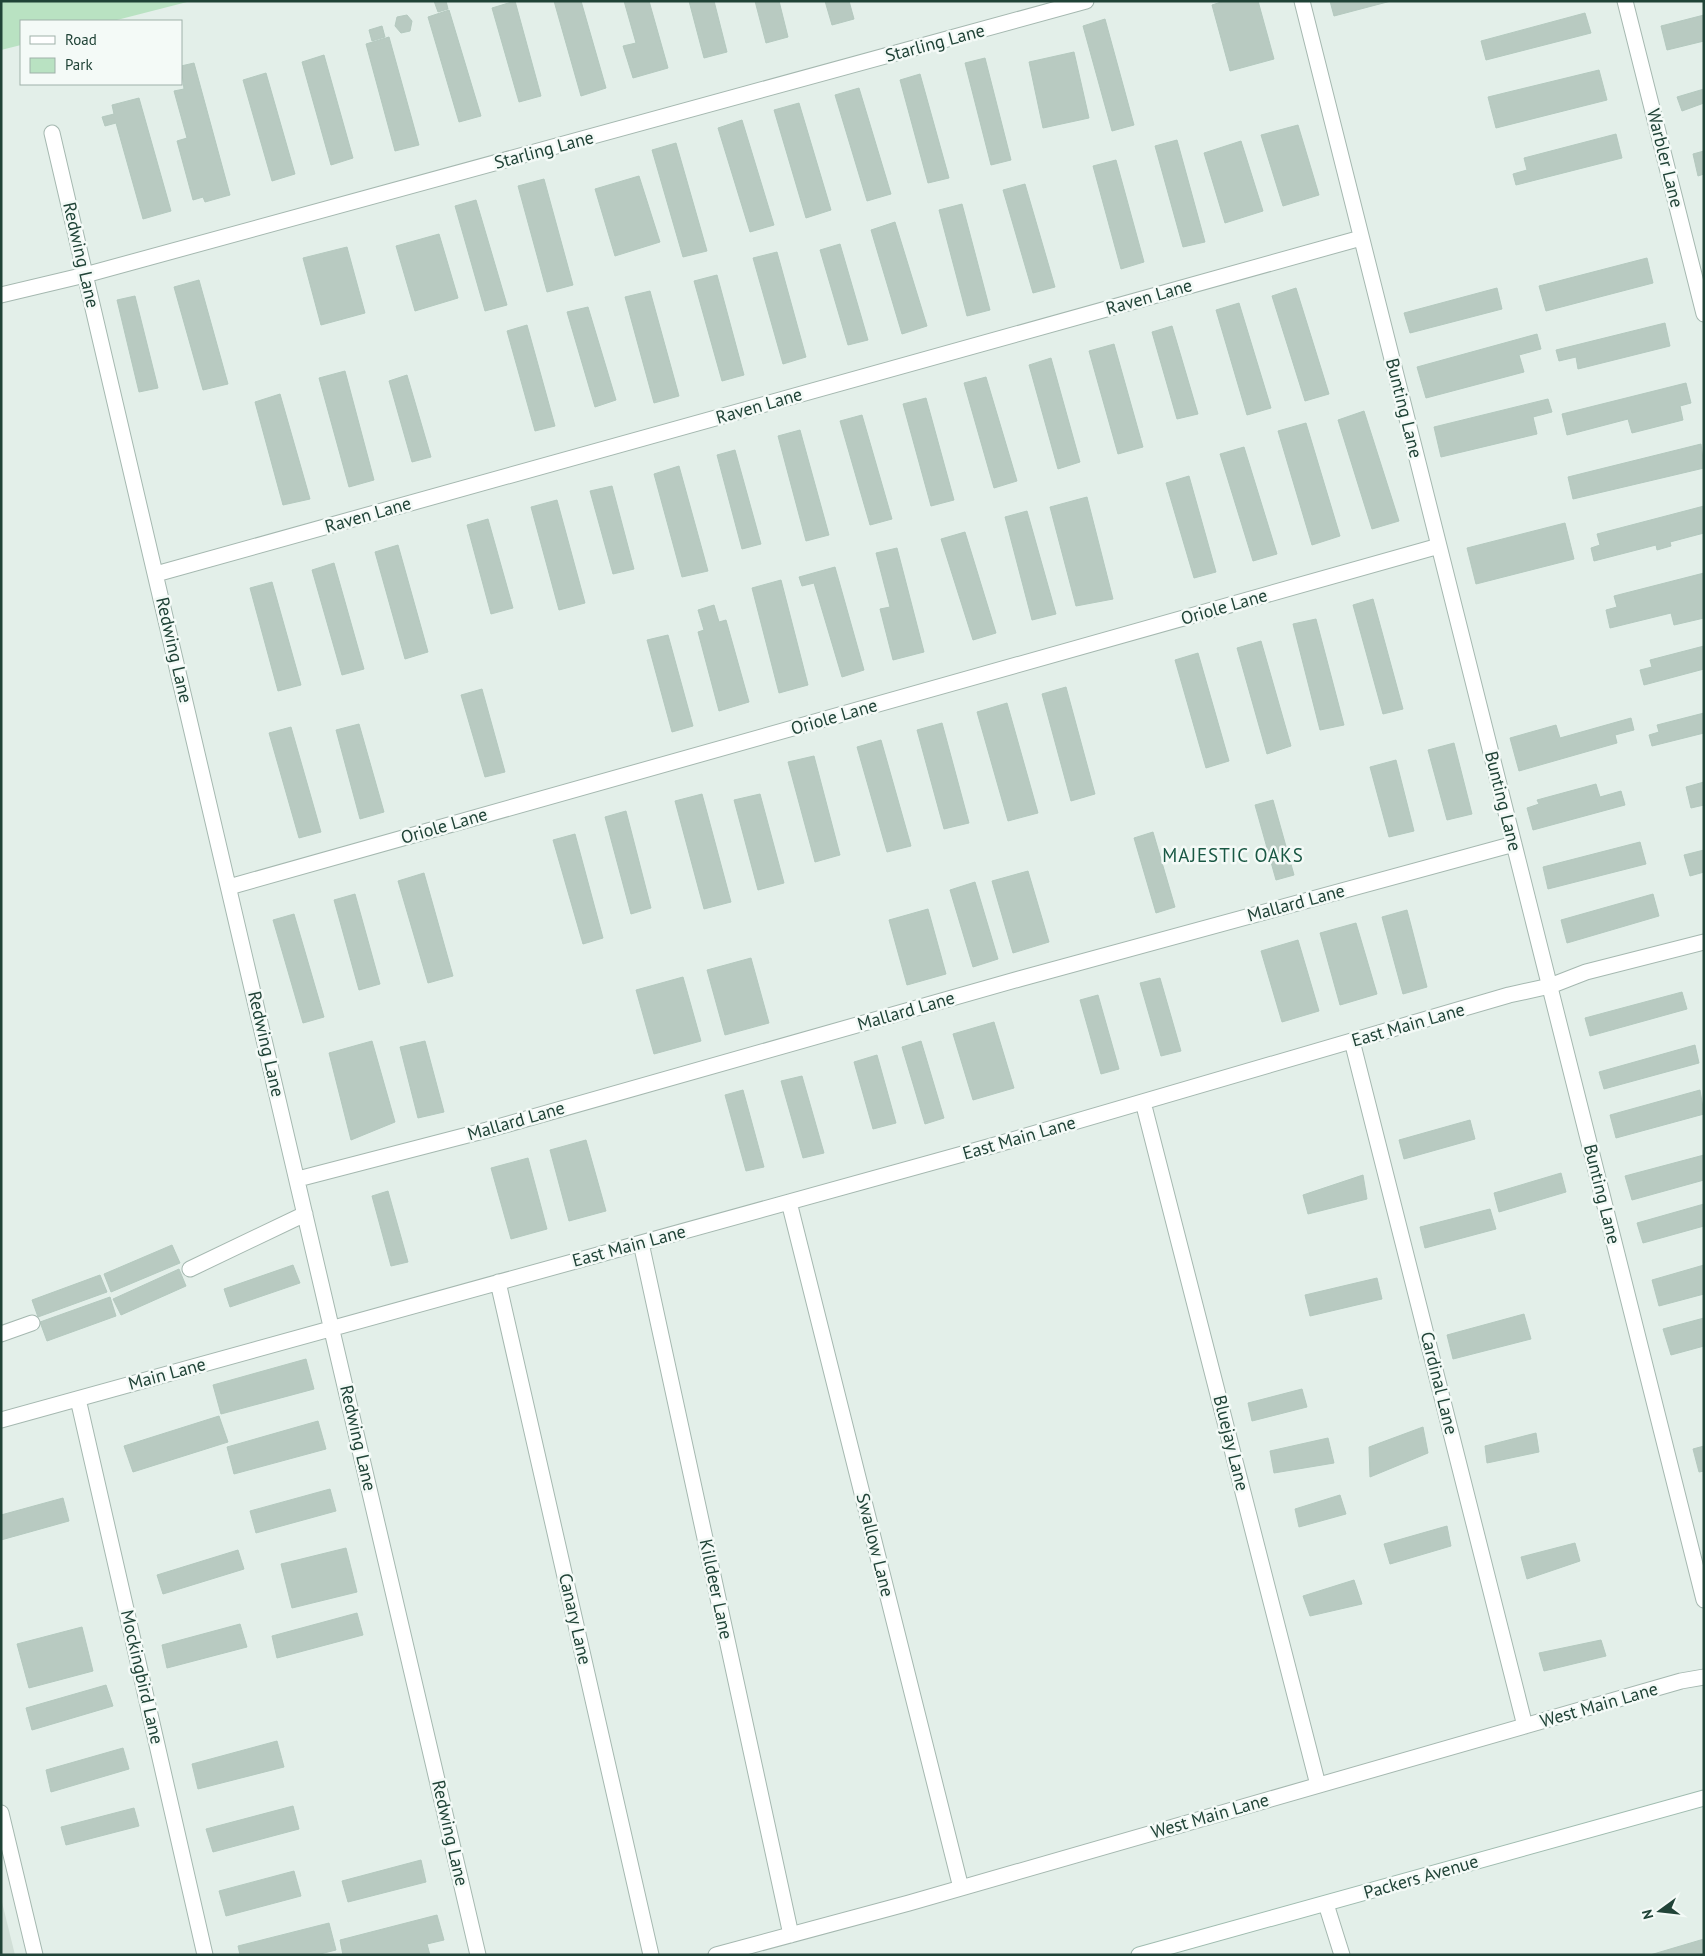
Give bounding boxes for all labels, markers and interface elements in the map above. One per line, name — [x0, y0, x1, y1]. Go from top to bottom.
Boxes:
street label: Starling Lane — [883, 18, 987, 67]
legend — [20, 20, 182, 85]
text: Road — [65, 30, 97, 49]
text: Park — [65, 55, 93, 74]
street label: Warbler Lane — [1642, 106, 1689, 210]
street label: Starling Lane — [492, 125, 596, 174]
street label: Redwing Lane — [58, 200, 105, 310]
street label: Raven Lane — [1103, 273, 1195, 320]
street label: Bunting Lane — [1381, 356, 1428, 460]
street label: Raven Lane — [713, 382, 805, 429]
street label: Raven Lane — [322, 491, 414, 538]
street label: Oriole Lane — [1178, 583, 1270, 630]
street label: Redwing Lane — [151, 595, 198, 705]
street label: Oriole Lane — [788, 693, 880, 740]
street label: Bunting Lane — [1480, 749, 1527, 853]
street label: Oriole Lane — [398, 802, 490, 849]
district label: MAJESTIC OAKS — [1162, 843, 1304, 867]
street label: Mallard Lane — [1245, 878, 1347, 927]
street label: Mallard Lane — [855, 986, 957, 1035]
street label: Redwing Lane — [243, 989, 290, 1099]
street label: East Main Lane — [1349, 997, 1467, 1052]
street label: Mallard Lane — [465, 1096, 567, 1145]
street label: East Main Lane — [960, 1110, 1078, 1165]
street label: Bunting Lane — [1579, 1142, 1626, 1246]
street label: East Main Lane — [570, 1219, 688, 1272]
street label: Cardinal Lane — [1416, 1329, 1463, 1437]
street label: Main Lane — [125, 1352, 208, 1395]
street label: Redwing Lane — [335, 1383, 382, 1493]
street label: Bluejay Lane — [1209, 1393, 1254, 1493]
street label: Swallow Lane — [851, 1491, 899, 1599]
street label: Killdeer Lane — [695, 1537, 738, 1641]
street label: Canary Lane — [554, 1571, 597, 1667]
street label: Mockingbird Lane — [116, 1608, 169, 1746]
street label: West Main Lane — [1537, 1677, 1660, 1732]
street label: Redwing Lane — [427, 1778, 474, 1888]
street label: West Main Lane — [1148, 1788, 1271, 1843]
street label: Packers Avenue — [1361, 1849, 1481, 1904]
north arrow — [1635, 1886, 1685, 1936]
text: N — [1638, 1908, 1657, 1921]

